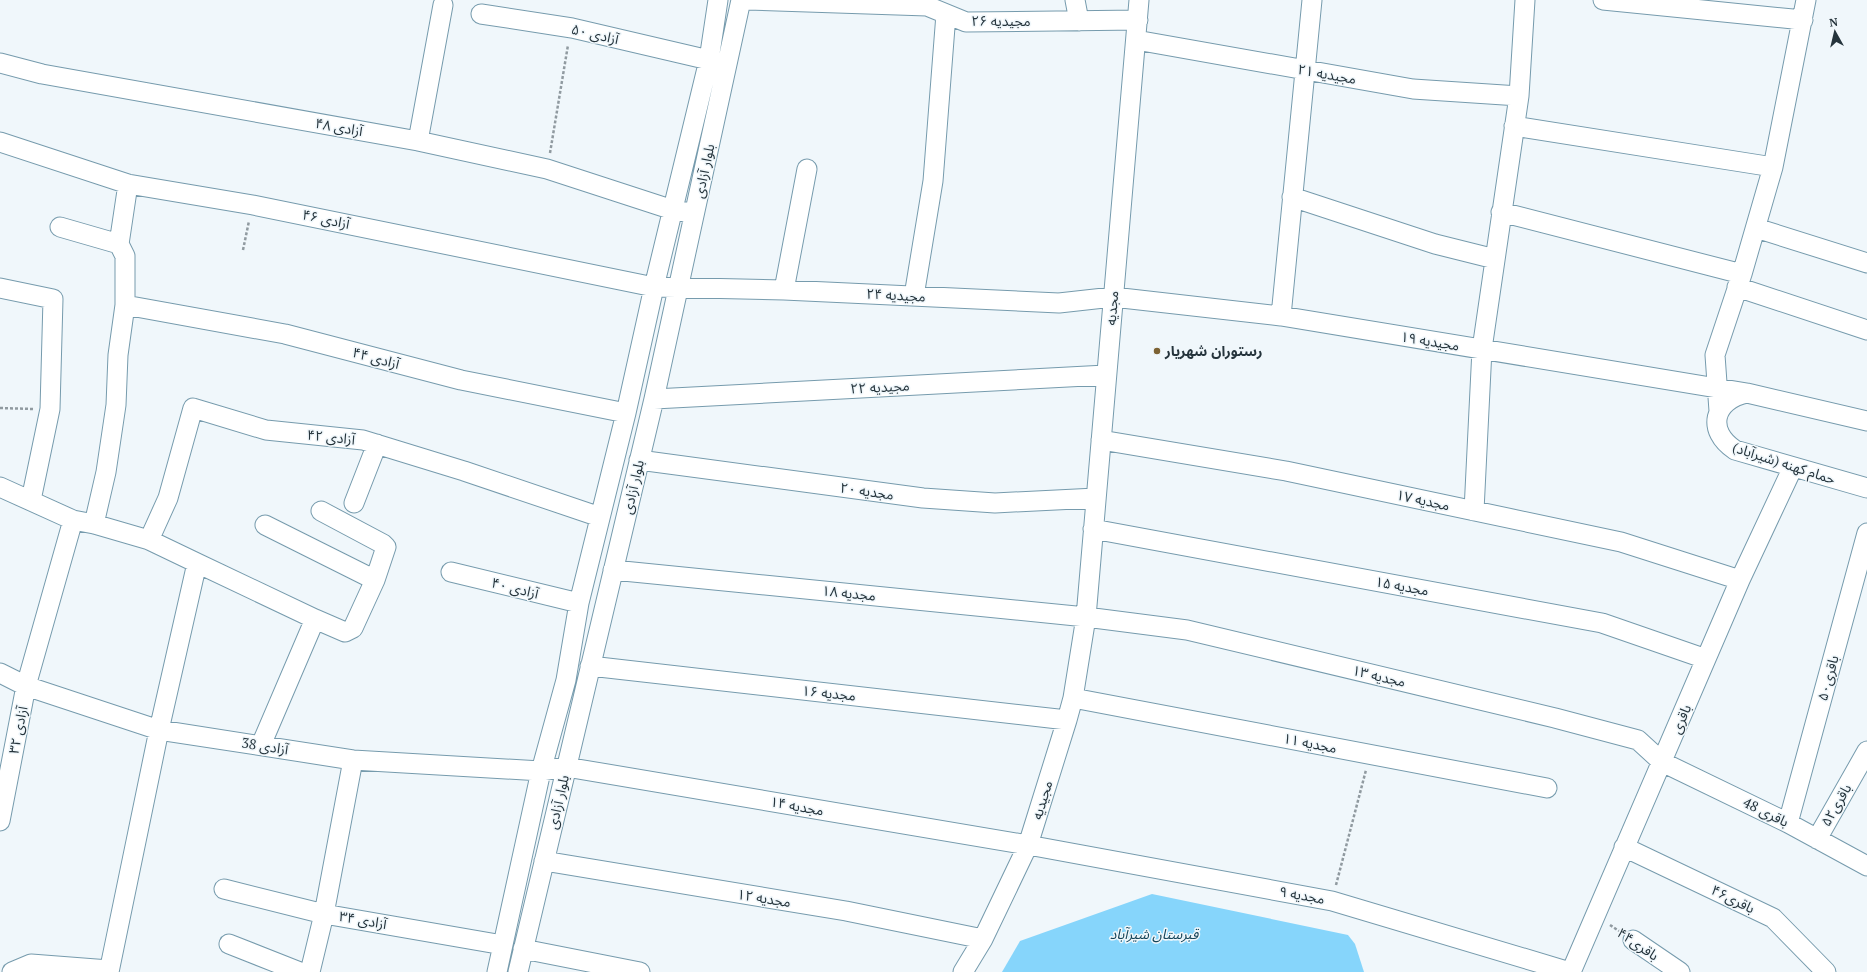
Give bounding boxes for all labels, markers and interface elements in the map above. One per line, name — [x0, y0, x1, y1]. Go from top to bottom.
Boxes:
street label: مجیدیه ۲۶ — [971, 11, 1031, 30]
north arrow — [1815, 12, 1855, 52]
text: N — [1829, 14, 1839, 30]
street label: آزادی ۵۰ — [570, 19, 622, 48]
street label: مجیدیه ۲۱ — [1296, 59, 1358, 88]
street label: آزادی ۴۸ — [314, 113, 365, 140]
street label: بلوار آزادی — [688, 142, 719, 200]
street label: آزادی ۴۶ — [301, 204, 353, 233]
street label: مجیدیه ۲۴ — [866, 283, 926, 306]
street label: مجدیه — [1101, 290, 1122, 326]
street label: مجیدیه ۱۹ — [1399, 326, 1461, 355]
place label: رستوران شهریار — [1164, 341, 1262, 360]
street label: آزادی ۴۴ — [350, 342, 403, 373]
marker: رستوران شهریار — [1152, 346, 1162, 356]
street label: مجیدیه ۲۲ — [850, 375, 910, 398]
street label: آزادی ۴۲ — [306, 425, 357, 449]
street label: حمام کهنه (شیرآباد) — [1730, 437, 1838, 490]
street label: بلوار آزادی — [617, 458, 648, 516]
street label: مجدیه ۲۰ — [839, 477, 895, 504]
street label: مجدیه ۱۷ — [1395, 485, 1452, 514]
street label: مجدیه ۱۵ — [1374, 571, 1430, 600]
street label: آزادی ۴۰ — [489, 572, 542, 603]
street label: مجدیه ۱۸ — [821, 580, 877, 605]
street label: باقری۵۰ — [1812, 653, 1843, 703]
street label: مجدیه ۱۳ — [1351, 660, 1408, 691]
street label: مجدیه ۱۶ — [801, 680, 857, 705]
street label: باقری — [1666, 701, 1695, 736]
street label: آزادی ۳۲ — [4, 704, 32, 755]
street label: مجدیه ۱۱ — [1282, 728, 1338, 757]
street label: آزادی 38 — [240, 732, 291, 759]
street label: بلوار آزادی — [542, 773, 573, 831]
street label: مجیدیه — [1027, 778, 1056, 822]
street label: باقری۵۲ — [1816, 780, 1855, 830]
street label: مجدیه ۱۴ — [769, 791, 825, 820]
street label: باقری 48 — [1740, 792, 1792, 831]
street label: باقری۴۶ — [1708, 880, 1758, 917]
street label: مجدیه ۹ — [1278, 881, 1326, 908]
street label: مجدیه ۱۲ — [736, 884, 792, 911]
street label: آزادی ۳۴ — [338, 906, 389, 933]
street label: باقری۴۴ — [1614, 923, 1663, 965]
park label: قبرستان شیرآباد — [1110, 924, 1199, 943]

